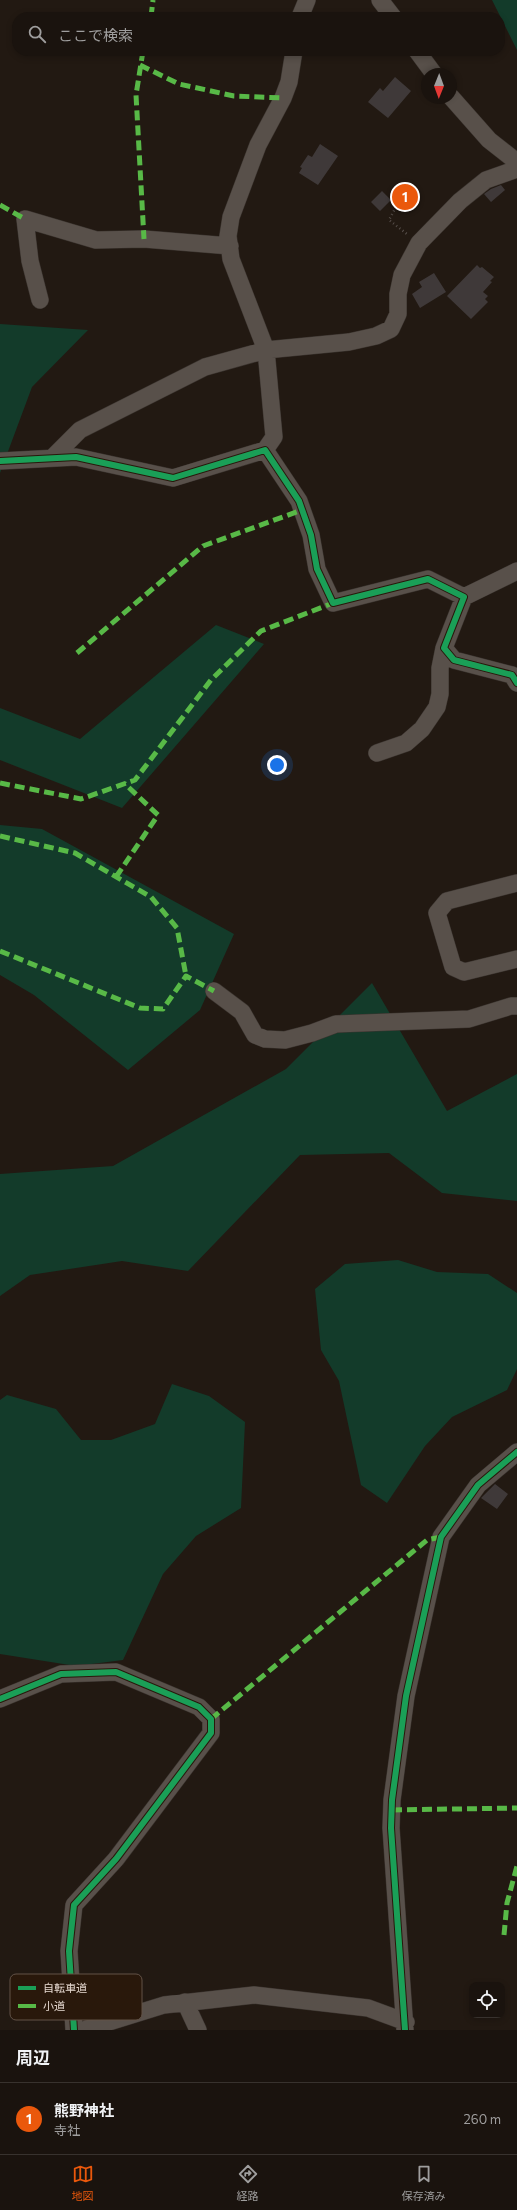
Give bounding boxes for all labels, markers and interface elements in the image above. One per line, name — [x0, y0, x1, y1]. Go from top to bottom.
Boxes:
search box — [12, 12, 505, 56]
icon: search — [26, 23, 48, 45]
text: ここで検索 — [58, 26, 133, 44]
north arrow — [421, 68, 457, 104]
pin: 1 — [392, 182, 418, 212]
your location — [267, 755, 287, 775]
legend — [10, 1974, 142, 2020]
text: 自転車道 — [43, 1981, 87, 1994]
map controls — [469, 1982, 505, 2018]
button: locate — [469, 1982, 505, 2018]
text: 小道 — [43, 1999, 65, 2012]
text: 周辺 — [16, 2047, 50, 2068]
text: 熊野神社 — [54, 2101, 114, 2119]
text: 1 — [26, 2111, 32, 2127]
text: 260 m — [464, 2111, 501, 2127]
text: 寺社 — [54, 2122, 80, 2138]
tab: 地図 — [72, 2163, 94, 2203]
tab: 経路 — [237, 2163, 259, 2203]
tab: 保存済み — [402, 2163, 446, 2203]

